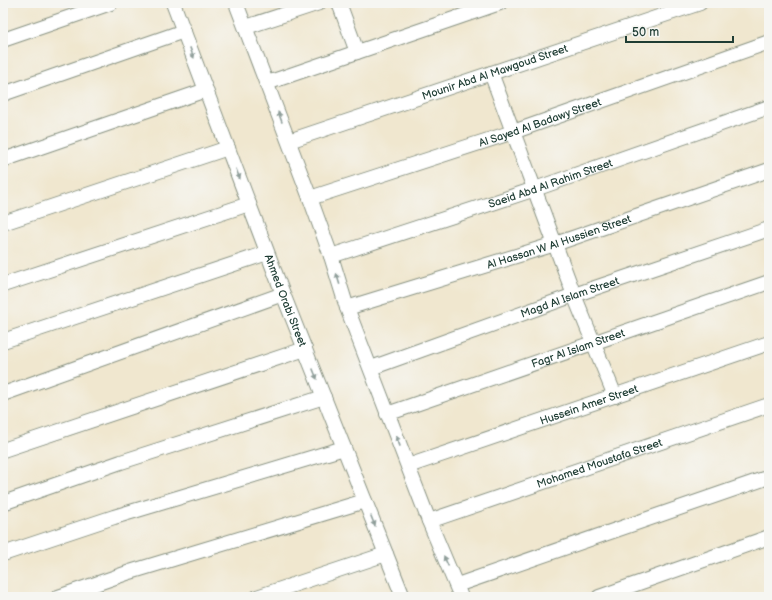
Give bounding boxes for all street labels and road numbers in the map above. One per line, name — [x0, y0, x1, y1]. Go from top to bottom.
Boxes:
street label: Mounir Abd Al Mawgoud Street — [420, 42, 570, 103]
street label: Al Sayed Al Badawy Street — [477, 95, 603, 150]
street label: Saeid Abd Al Rahim Street — [487, 156, 615, 211]
street label: Al Hassan W Al Hussien Street — [485, 212, 633, 272]
street label: Ahmed Orabi Street — [262, 253, 309, 349]
street label: Magd Al Islam Street — [519, 274, 621, 321]
street label: Fagr Al Islam Street — [530, 326, 627, 371]
street label: Hussein Amer Street — [538, 382, 640, 428]
street label: Mohamed Moustafa Street — [535, 436, 665, 491]

